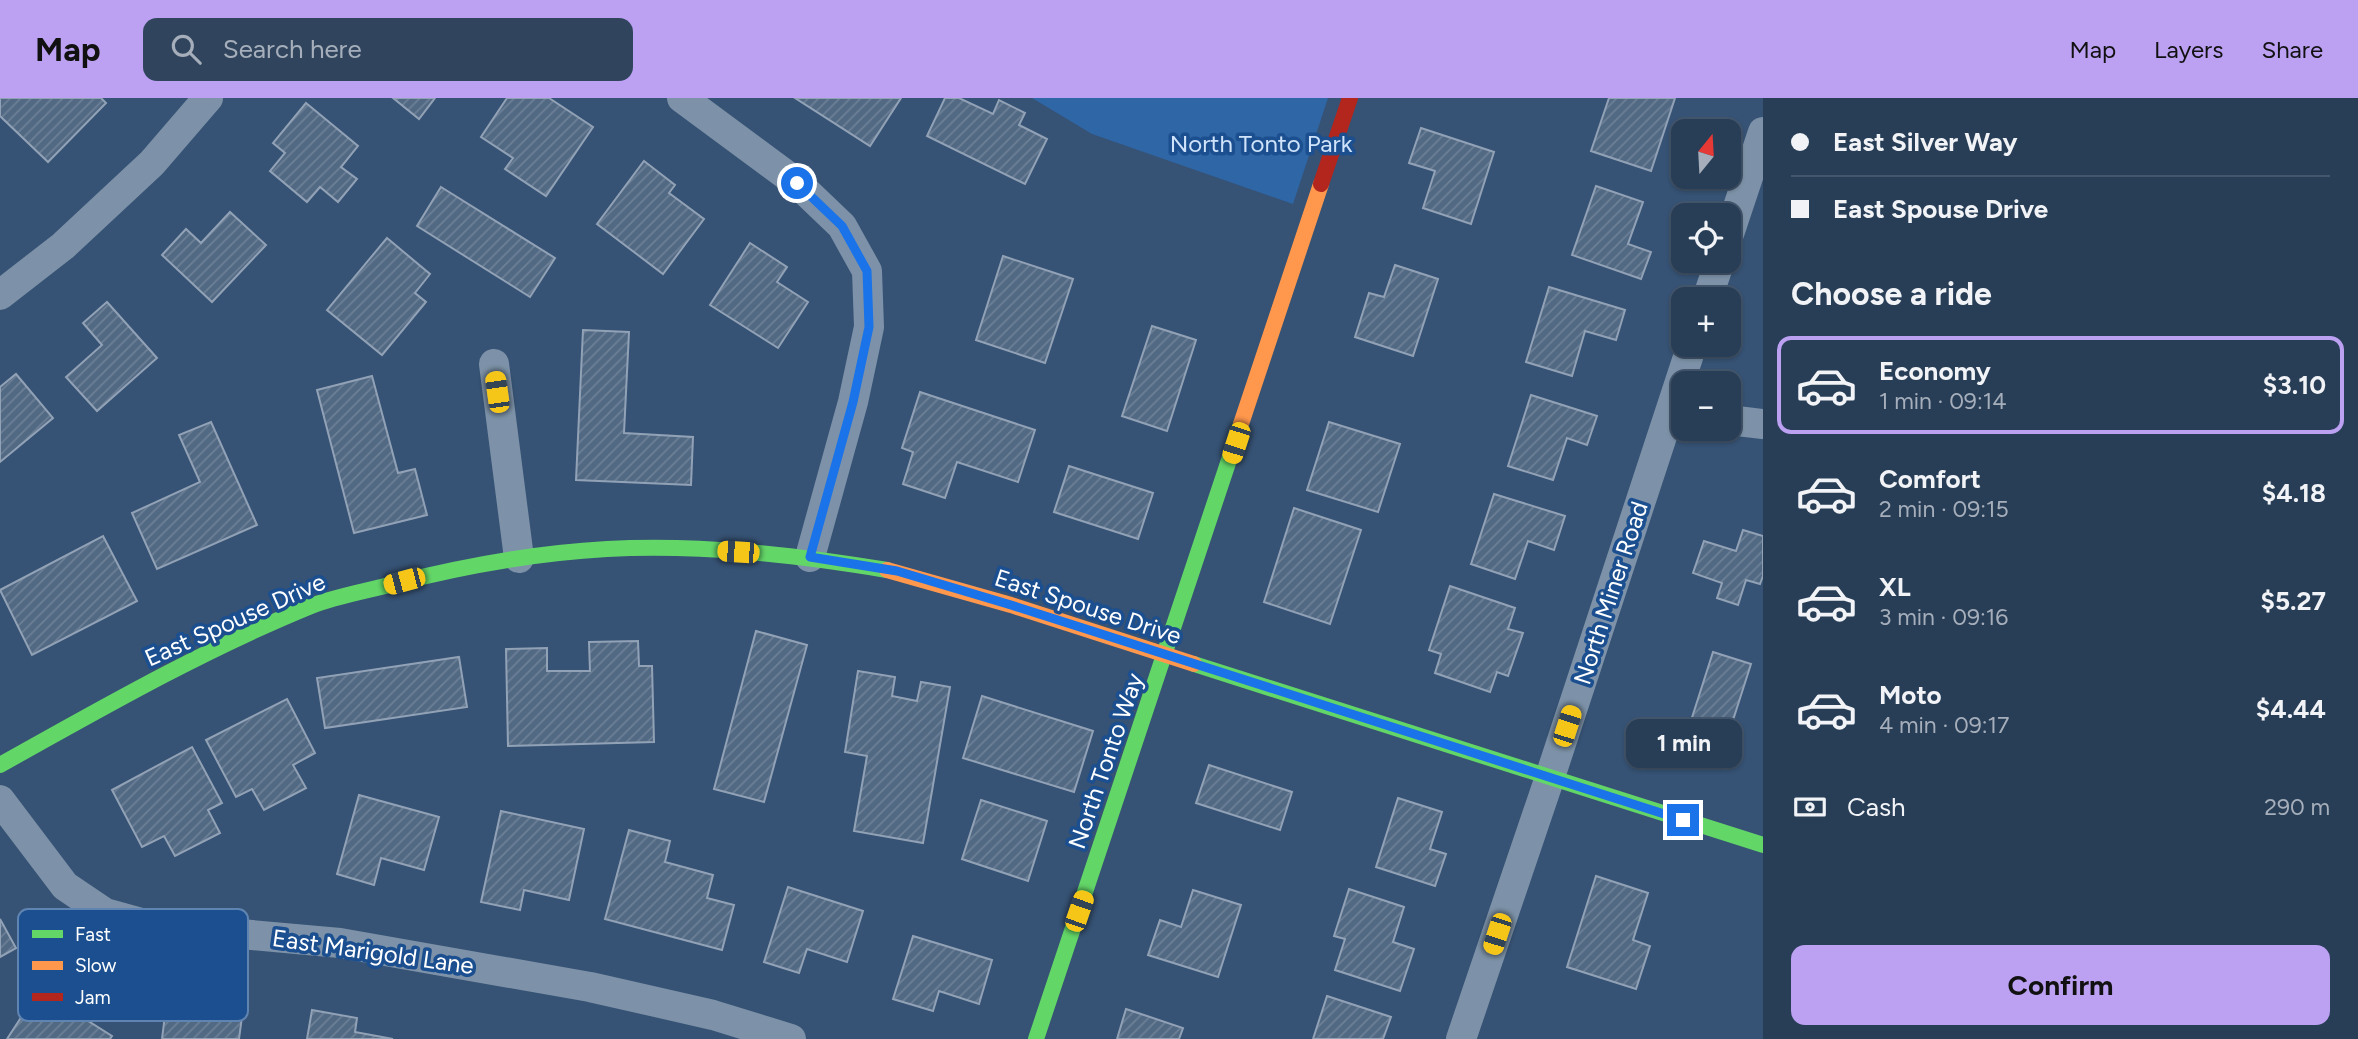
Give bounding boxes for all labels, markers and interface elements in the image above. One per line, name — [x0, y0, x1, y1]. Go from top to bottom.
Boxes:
search box — [143, 18, 633, 81]
text: Map — [35, 30, 101, 69]
icon: search — [167, 30, 205, 68]
text: Search here — [223, 33, 362, 65]
text: Map — [2069, 35, 2116, 64]
text: Layers — [2154, 35, 2223, 64]
text: Share — [2261, 35, 2323, 64]
north arrow — [1671, 119, 1741, 189]
map controls — [1671, 119, 1741, 441]
text: East Silver Way — [1833, 126, 2017, 158]
park label: North Tonto Park — [1170, 129, 1353, 158]
route start — [781, 167, 813, 199]
text: East Spouse Drive — [1833, 193, 2048, 225]
button: locate — [1671, 203, 1741, 273]
text: Choose a ride — [1791, 275, 1992, 313]
button: + — [1671, 287, 1741, 357]
icon: car — [1795, 354, 1858, 417]
text: Economy — [1879, 355, 1991, 387]
text: $3.10 — [2263, 369, 2326, 401]
car — [484, 370, 511, 414]
button: − — [1671, 371, 1741, 441]
text: 1 min · 09:14 — [1879, 387, 2007, 415]
car — [1220, 420, 1253, 466]
icon: car — [1795, 462, 1858, 525]
text: Comfort — [1879, 463, 1981, 495]
text: $4.18 — [2262, 477, 2326, 509]
text: 2 min · 09:15 — [1879, 495, 2009, 523]
street label: North Miner Road — [1567, 498, 1654, 688]
car — [717, 540, 760, 564]
street label: East Spouse Drive — [991, 563, 1185, 650]
car — [381, 565, 428, 597]
street label: East Spouse Drive — [140, 567, 330, 672]
icon: car — [1795, 570, 1858, 633]
text: XL — [1879, 571, 1911, 603]
text: $5.27 — [2261, 585, 2326, 617]
text: 3 min · 09:16 — [1879, 603, 2008, 631]
street label: North Tonto Way — [1062, 669, 1149, 852]
icon: car — [1795, 678, 1858, 741]
text: Moto — [1879, 679, 1942, 711]
text: $4.44 — [2256, 693, 2326, 725]
car — [1551, 703, 1584, 749]
text: 4 min · 09:17 — [1879, 711, 2009, 739]
callout: 1 min — [1625, 718, 1741, 768]
text: 1 min — [1657, 729, 1711, 757]
icon: cash — [1791, 788, 1829, 826]
text: Cash — [1847, 791, 1906, 823]
text: 290 m — [2264, 793, 2330, 821]
route end — [1667, 804, 1699, 836]
car — [1063, 888, 1096, 934]
legend — [18, 909, 248, 1021]
car — [1481, 911, 1514, 957]
text: Fast — [75, 923, 111, 946]
street label: East Marigold Lane — [270, 923, 476, 980]
button: Confirm — [1791, 945, 2330, 1025]
text: Slow — [75, 954, 117, 977]
text: Jam — [75, 986, 111, 1009]

